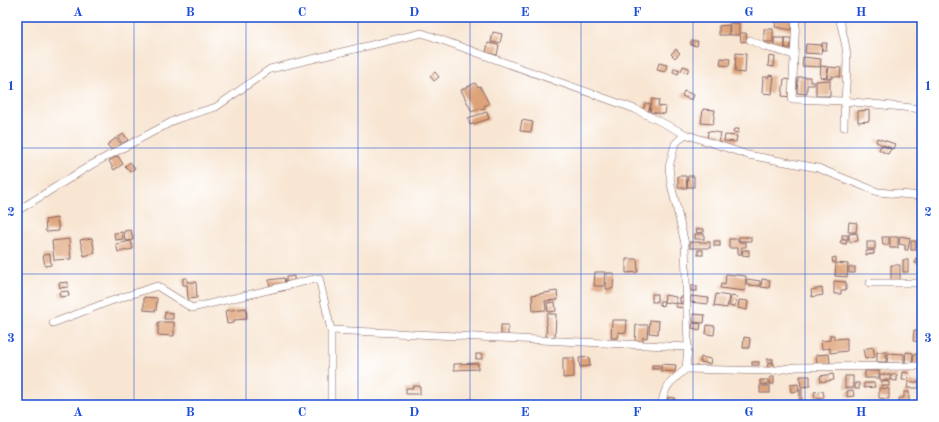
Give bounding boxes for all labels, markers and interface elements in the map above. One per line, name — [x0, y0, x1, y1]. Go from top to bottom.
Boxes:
text: A — [73, 6, 83, 19]
text: B — [185, 6, 195, 19]
text: C — [298, 6, 306, 19]
text: D — [409, 6, 419, 19]
text: E — [521, 6, 530, 19]
text: F — [633, 6, 642, 19]
text: G — [744, 6, 754, 19]
text: H — [856, 6, 867, 19]
text: 1 — [7, 80, 15, 93]
text: 1 — [924, 80, 932, 93]
text: 2 — [7, 206, 15, 219]
text: 2 — [924, 206, 932, 219]
text: 3 — [7, 332, 15, 345]
text: 3 — [924, 332, 932, 345]
text: A — [73, 406, 83, 419]
text: B — [185, 406, 195, 419]
text: C — [298, 406, 306, 419]
text: D — [409, 406, 419, 419]
text: E — [521, 406, 530, 419]
text: F — [633, 406, 642, 419]
text: G — [744, 406, 754, 419]
text: H — [856, 406, 867, 419]

